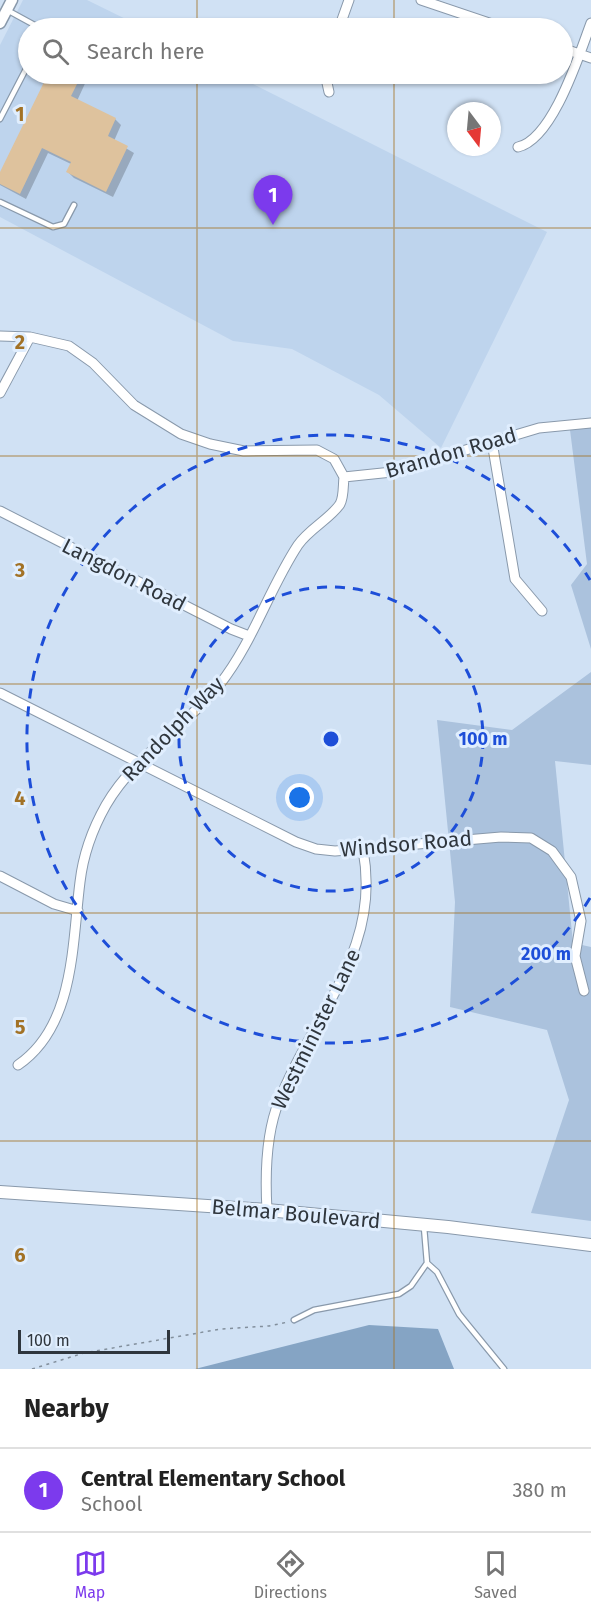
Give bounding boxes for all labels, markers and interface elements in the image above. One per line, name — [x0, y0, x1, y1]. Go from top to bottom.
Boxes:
search box — [18, 18, 573, 84]
icon: search — [39, 35, 72, 68]
text: Search here — [87, 38, 205, 65]
text: 1 — [15, 102, 25, 126]
north arrow — [447, 102, 501, 156]
pin: 1 — [254, 176, 292, 225]
text: 2 — [15, 330, 25, 354]
street label: Brandon Road — [383, 422, 519, 484]
street label: Langdon Road — [58, 533, 190, 617]
text: 3 — [14, 558, 25, 582]
street label: Randolph Way — [117, 671, 230, 787]
text: 100 m — [459, 728, 507, 750]
centre of rings — [321, 729, 341, 749]
your location — [285, 783, 314, 812]
text: 4 — [14, 786, 26, 810]
street label: Windsor Road — [339, 825, 473, 863]
text: 200 m — [521, 943, 571, 965]
street label: Westminister Lane — [266, 944, 366, 1114]
text: 5 — [15, 1015, 26, 1039]
street label: Belmar Boulevard — [210, 1194, 382, 1234]
text: 6 — [14, 1243, 26, 1267]
scale bar — [18, 1327, 170, 1354]
text: 100 m — [27, 1331, 70, 1350]
text: Nearby — [24, 1393, 109, 1424]
text: Central Elementary School — [81, 1465, 345, 1492]
text: 1 — [39, 1478, 48, 1502]
text: 380 m — [512, 1478, 567, 1502]
text: School — [81, 1492, 142, 1516]
tab: Map — [74, 1547, 107, 1602]
tab: Directions — [254, 1547, 327, 1602]
tab: Saved — [474, 1547, 517, 1602]

